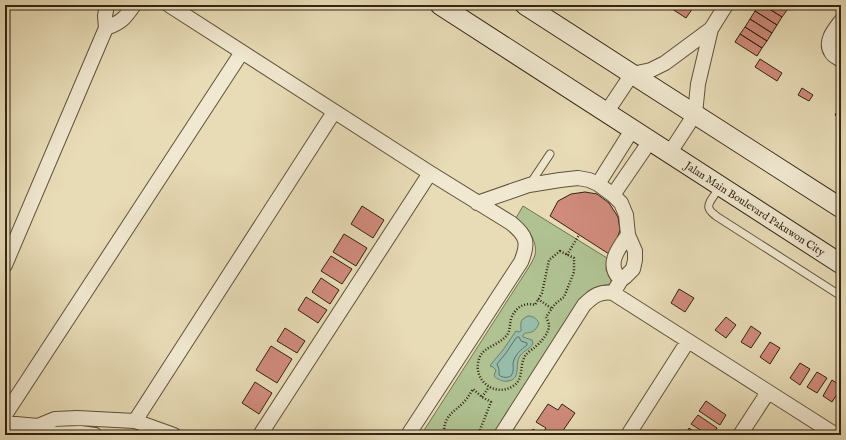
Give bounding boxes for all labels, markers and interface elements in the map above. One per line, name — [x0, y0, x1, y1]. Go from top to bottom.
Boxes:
street label: Jalan Main Boulevard Pakuwon City — [680, 158, 828, 260]

